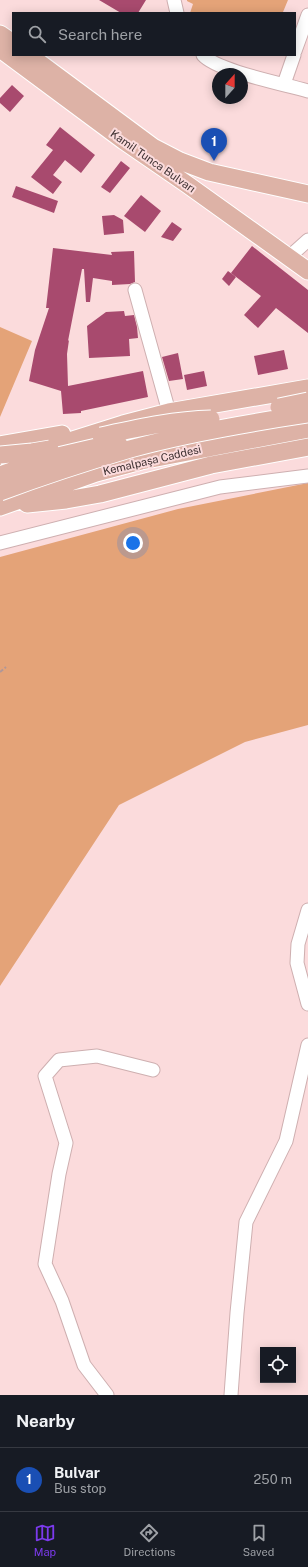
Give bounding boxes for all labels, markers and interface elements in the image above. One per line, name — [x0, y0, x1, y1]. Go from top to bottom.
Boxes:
search box — [12, 12, 296, 56]
icon: search — [26, 23, 48, 45]
text: Search here — [58, 26, 142, 43]
north arrow — [212, 68, 248, 104]
street label: Kamil Tunca Bulvarı — [108, 127, 198, 195]
pin: 1 — [201, 128, 227, 161]
street label: Kemalpaşa Caddesi — [102, 443, 202, 478]
your location — [123, 533, 143, 553]
map controls — [260, 1347, 296, 1383]
button: locate — [260, 1347, 296, 1383]
text: Nearby — [16, 1411, 75, 1431]
text: Bulvar — [54, 1464, 100, 1481]
text: 1 — [26, 1472, 32, 1487]
text: 250 m — [254, 1472, 292, 1487]
text: Bus stop — [54, 1481, 106, 1496]
tab: Map — [34, 1522, 56, 1558]
tab: Directions — [124, 1522, 175, 1558]
tab: Saved — [243, 1522, 274, 1558]

